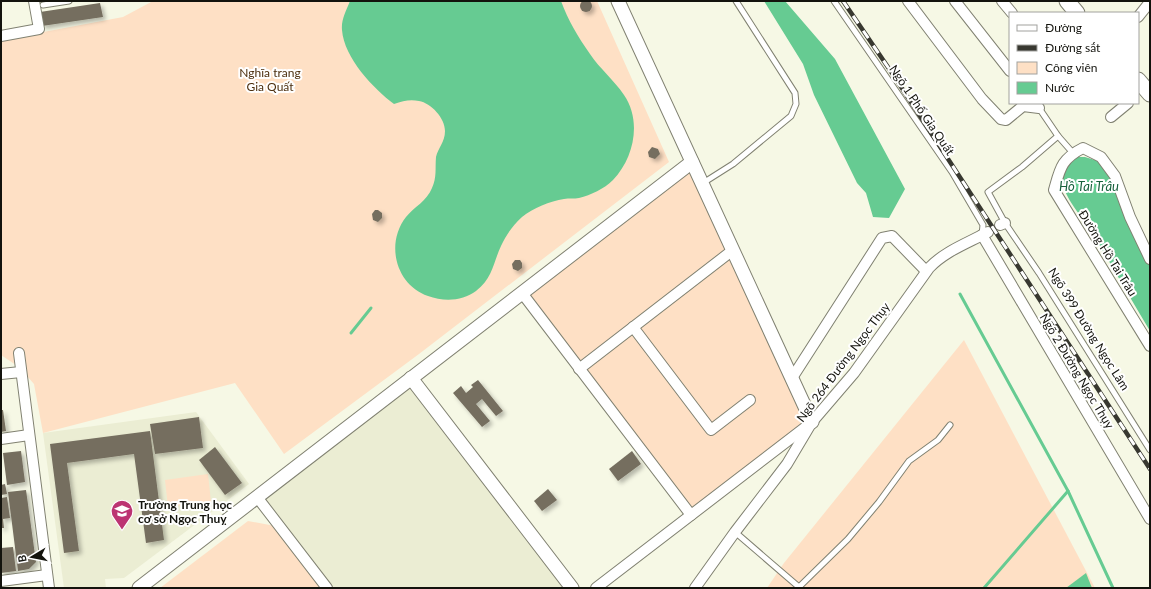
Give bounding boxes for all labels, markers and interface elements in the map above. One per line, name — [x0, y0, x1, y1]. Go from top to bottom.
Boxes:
legend — [1009, 12, 1139, 104]
text: Đường — [1045, 20, 1082, 35]
text: Đường sắt — [1045, 40, 1101, 55]
text: Công viên — [1045, 60, 1098, 75]
street label: Ngõ 1 Phố Gia Quất — [886, 62, 958, 159]
park label: Nghĩa trang Gia Quất — [239, 65, 301, 94]
text: Nước — [1045, 80, 1075, 95]
water label: Hồ Tai Trâu — [1059, 178, 1119, 194]
street label: Đường Hồ Tai Trâu — [1076, 207, 1140, 299]
street label: Ngõ 399 Đường Ngọc Lâm — [1045, 265, 1133, 393]
street label: Ngõ 264 Đường Ngọc Thụy — [793, 299, 893, 425]
street label: Ngõ 2 Đường Ngọc Thụy — [1037, 311, 1118, 432]
place label: Trường Trung học cơ sở Ngọc Thuỵ — [138, 497, 232, 526]
school or university icon: Trường Trung học cơ sở Ngọc Thuỵ — [109, 498, 135, 531]
north arrow — [12, 537, 52, 577]
text: B — [15, 554, 29, 564]

